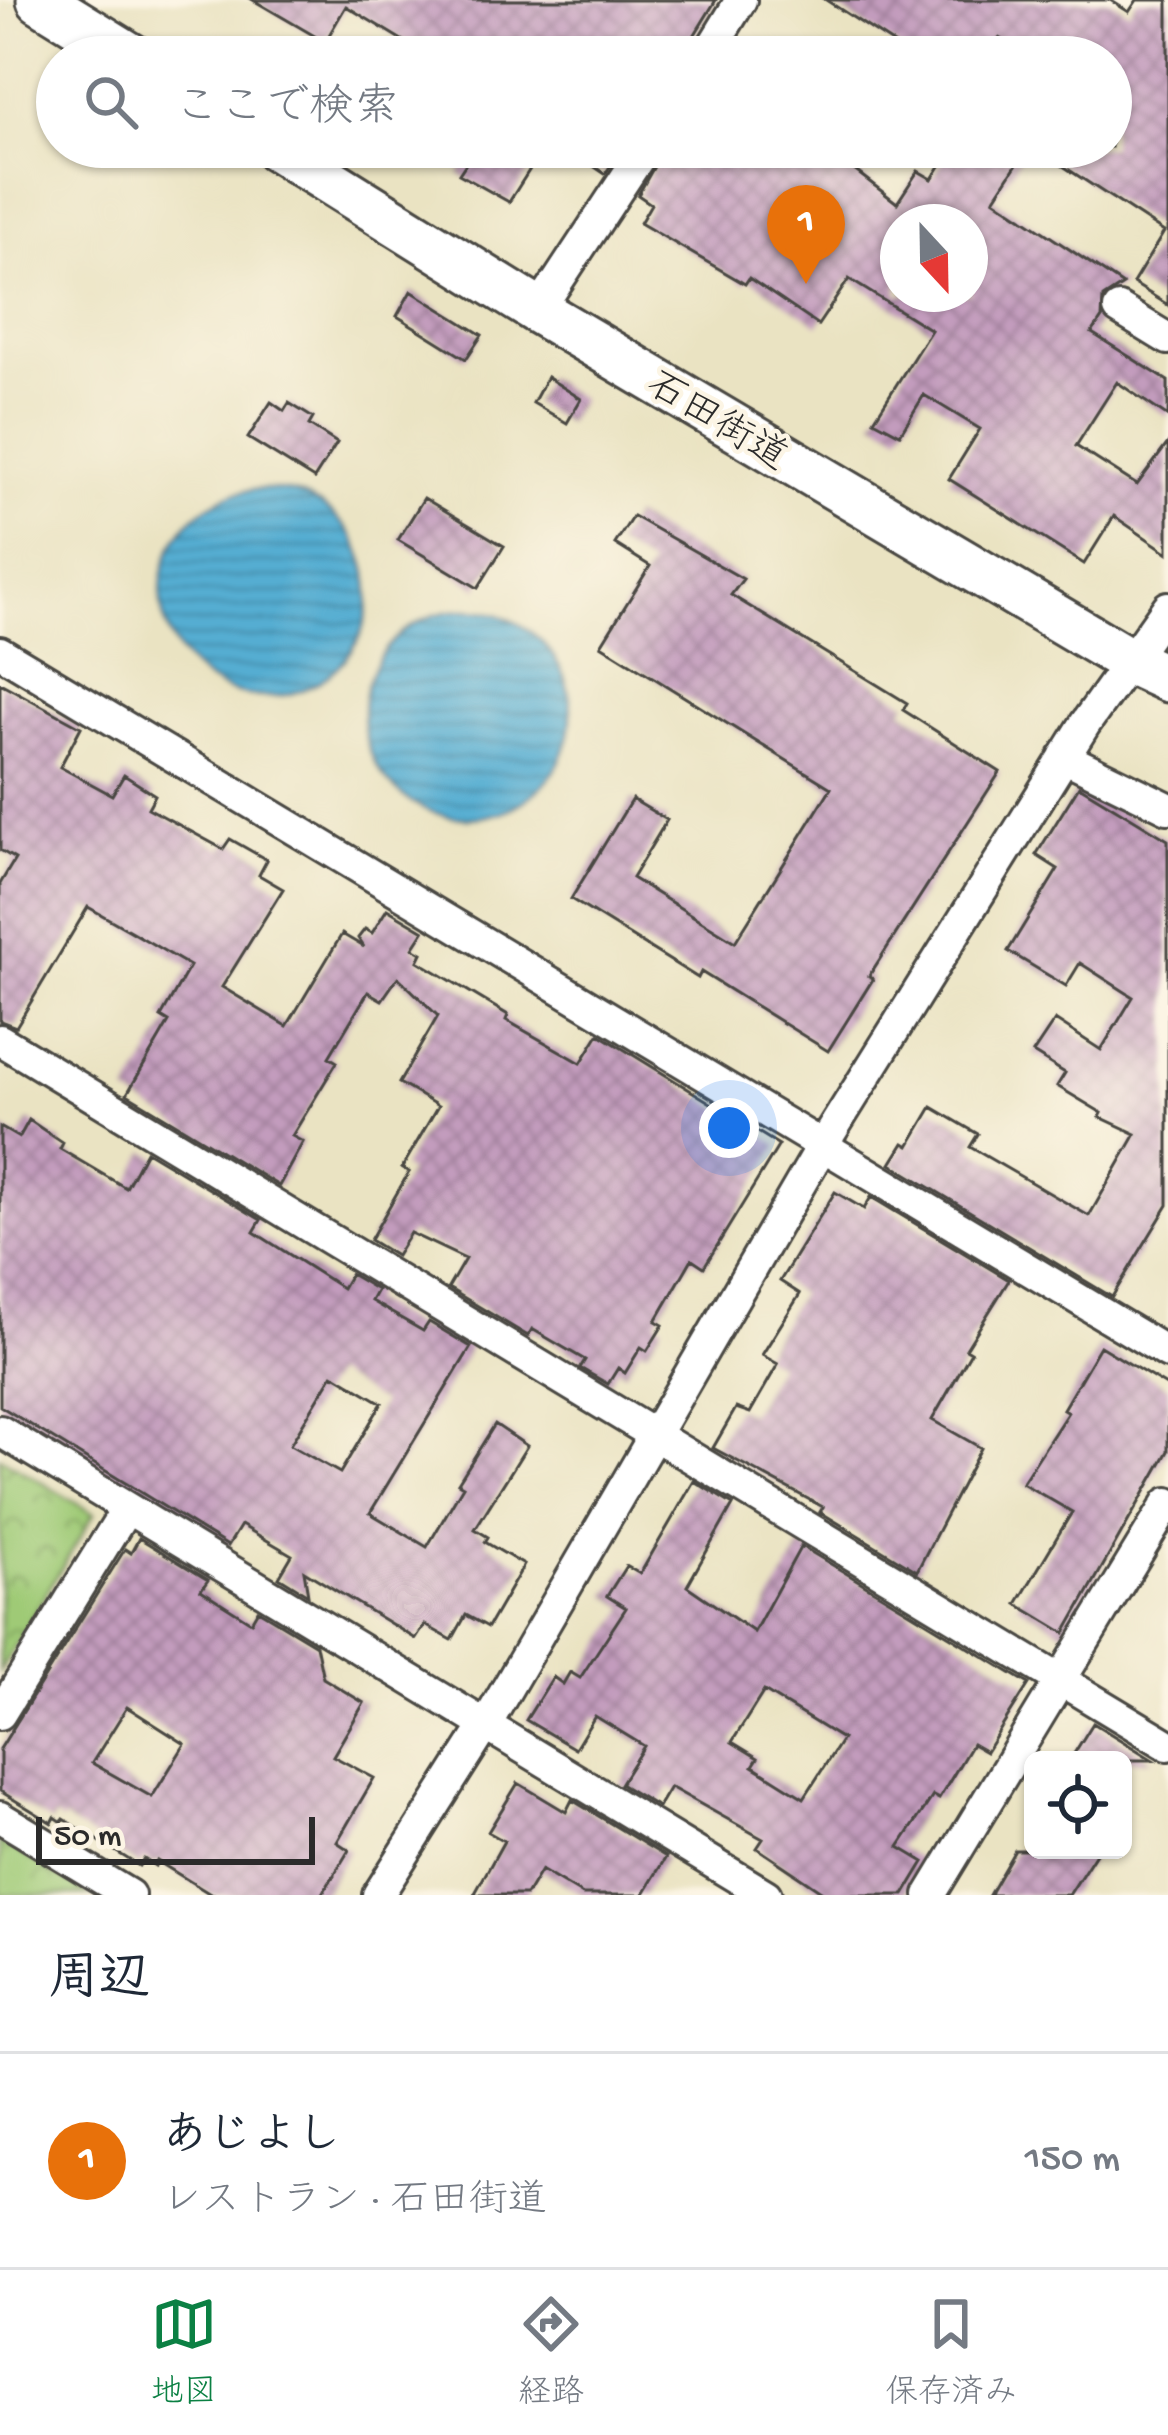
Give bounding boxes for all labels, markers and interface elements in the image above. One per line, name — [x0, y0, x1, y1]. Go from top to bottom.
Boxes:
search box — [36, 36, 1132, 168]
icon: search — [78, 69, 144, 135]
text: ここで検索 — [174, 84, 399, 137]
pin: 1 — [767, 185, 845, 284]
north arrow — [880, 204, 988, 312]
street label: 石田街道 — [637, 363, 795, 484]
your location — [699, 1098, 759, 1158]
map controls — [1024, 1751, 1132, 1859]
button: locate — [1024, 1751, 1132, 1859]
scale bar — [36, 1811, 315, 1864]
text: 50 m — [54, 1819, 121, 1857]
text: 周辺 — [48, 1953, 150, 2013]
text: あじよし — [162, 2112, 342, 2165]
text: 1 — [79, 2138, 95, 2184]
text: 150 m — [1025, 2138, 1120, 2184]
text: レストラン · 石田街道 — [162, 2180, 547, 2226]
tab: 地図 — [151, 2291, 217, 2414]
tab: 経路 — [518, 2291, 584, 2414]
tab: 保存済み — [885, 2291, 1017, 2414]

